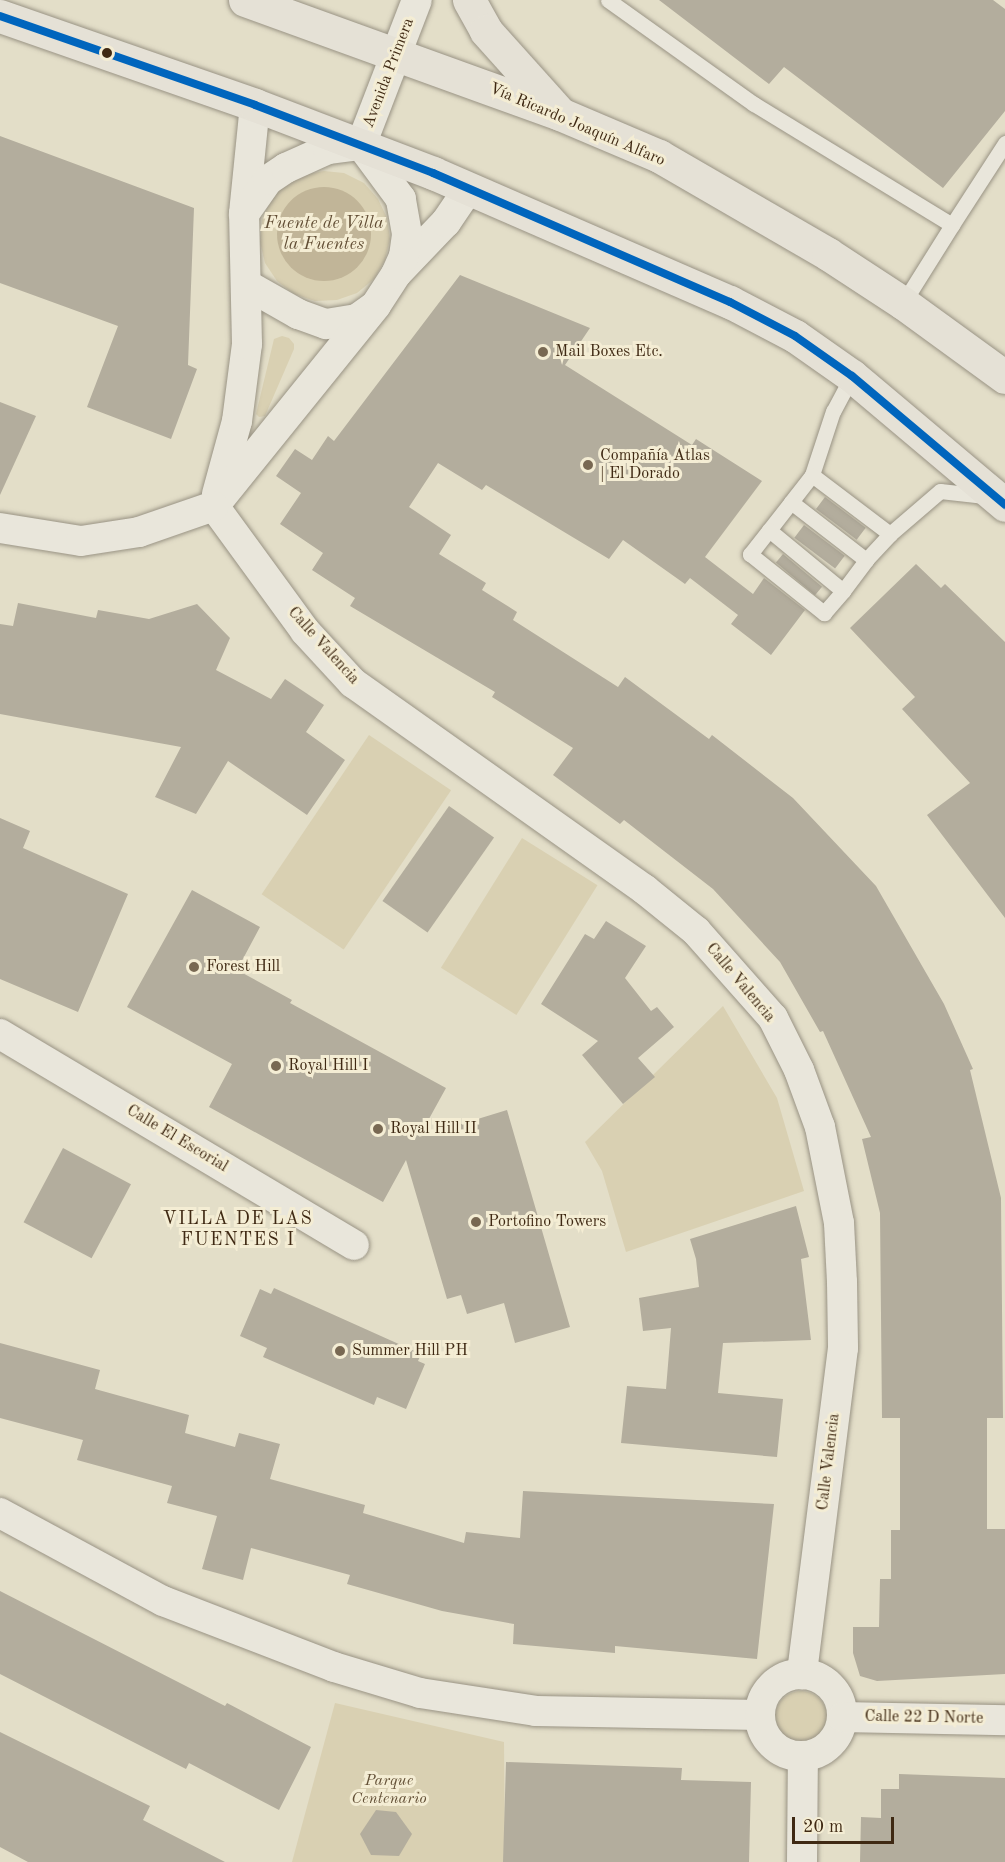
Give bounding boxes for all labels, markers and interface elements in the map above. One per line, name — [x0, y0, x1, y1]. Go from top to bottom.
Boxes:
street label: Avenida Primera — [359, 15, 419, 131]
unlabelled marker — [101, 47, 113, 59]
street label: Vía Ricardo Joaquín Alfaro — [486, 79, 668, 171]
water label: Fuente de Villa la Fuentes — [264, 213, 384, 256]
place label: Mail Boxes Etc. — [555, 342, 663, 362]
marker: Mail Boxes Etc. — [536, 345, 550, 359]
place label: Compañía Atlas | El Dorado — [600, 446, 710, 484]
marker: Compañía Atlas | El Dorado — [581, 458, 595, 472]
street label: Calle Valencia — [283, 603, 363, 689]
street label: Calle Valencia — [701, 939, 779, 1027]
place label: Forest Hill — [206, 957, 280, 977]
marker: Forest Hill — [187, 960, 201, 974]
place label: Royal Hill I — [288, 1056, 368, 1076]
marker: Royal Hill I — [269, 1059, 283, 1073]
street label: Calle El Escorial — [123, 1101, 231, 1177]
place label: Royal Hill II — [390, 1119, 477, 1139]
marker: Royal Hill II — [371, 1122, 385, 1136]
district label: VILLA DE LAS FUENTES I — [163, 1209, 313, 1252]
place label: Portofino Towers — [488, 1212, 606, 1232]
marker: Portofino Towers — [469, 1215, 483, 1229]
place label: Summer Hill PH — [352, 1341, 468, 1361]
marker: Summer Hill PH — [333, 1344, 347, 1358]
street label: Calle Valencia — [814, 1412, 844, 1512]
street label: Calle 22 D Norte — [864, 1707, 984, 1729]
park label: Parque Centenario — [351, 1771, 427, 1809]
scale bar — [795, 1805, 897, 1843]
text: 20 m — [803, 1818, 843, 1836]

